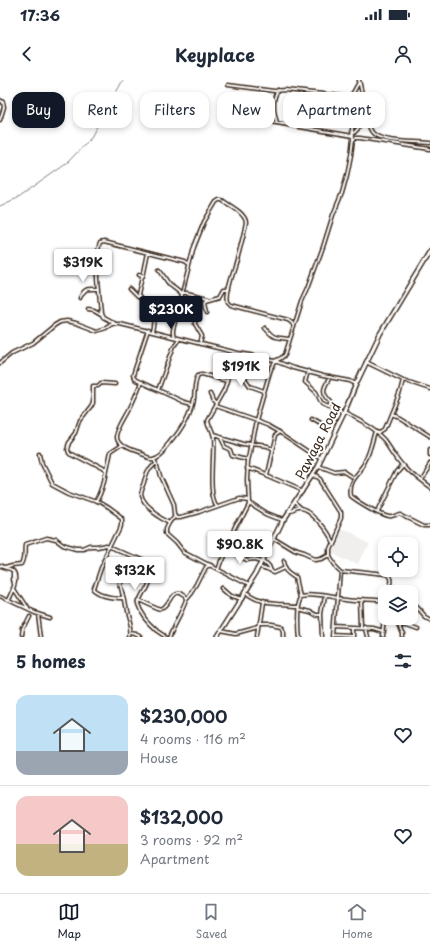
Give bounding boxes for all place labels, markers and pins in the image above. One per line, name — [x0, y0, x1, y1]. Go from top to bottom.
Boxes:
pin: $319K — [55, 249, 111, 283]
pin: $230K — [143, 296, 199, 330]
pin: $191K — [213, 353, 269, 387]
pin: $90.8K — [207, 531, 273, 565]
pin: $132K — [107, 557, 163, 591]

